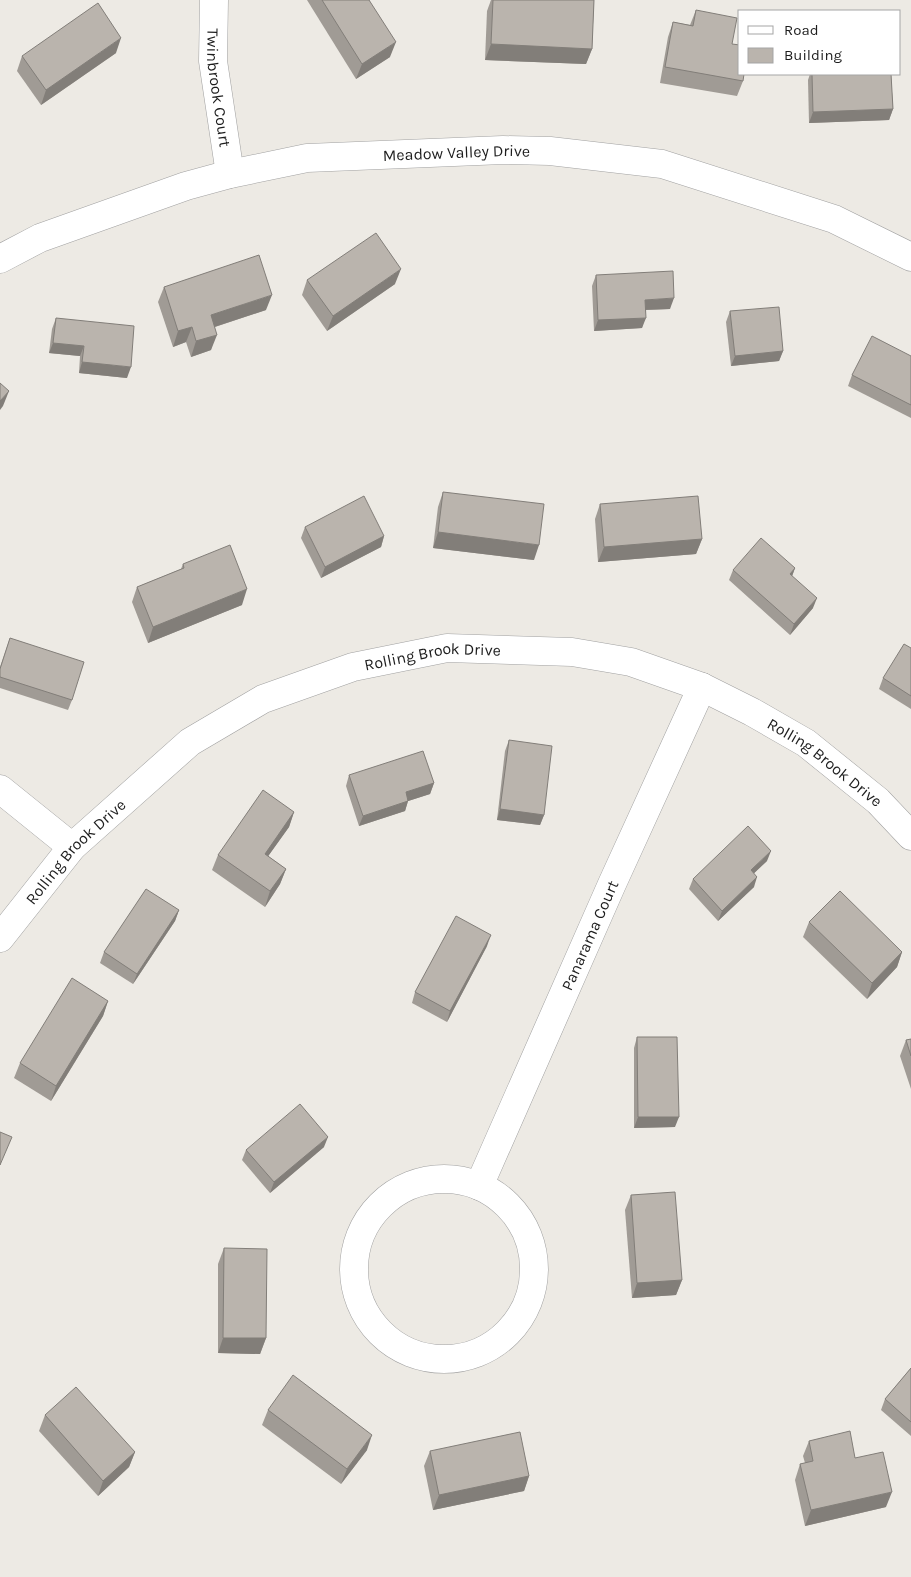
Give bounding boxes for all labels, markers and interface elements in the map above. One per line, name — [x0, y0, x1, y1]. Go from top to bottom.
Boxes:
legend — [738, 10, 901, 75]
text: Road — [784, 21, 819, 39]
street label: Twinbrook Court — [203, 28, 235, 148]
text: Building — [784, 46, 842, 64]
street label: Meadow Valley Drive — [382, 141, 530, 165]
street label: Rolling Brook Drive — [363, 638, 501, 675]
street label: Rolling Brook Drive — [764, 714, 886, 811]
street label: Rolling Brook Drive — [21, 795, 130, 908]
street label: Panarama Court — [557, 877, 622, 993]

